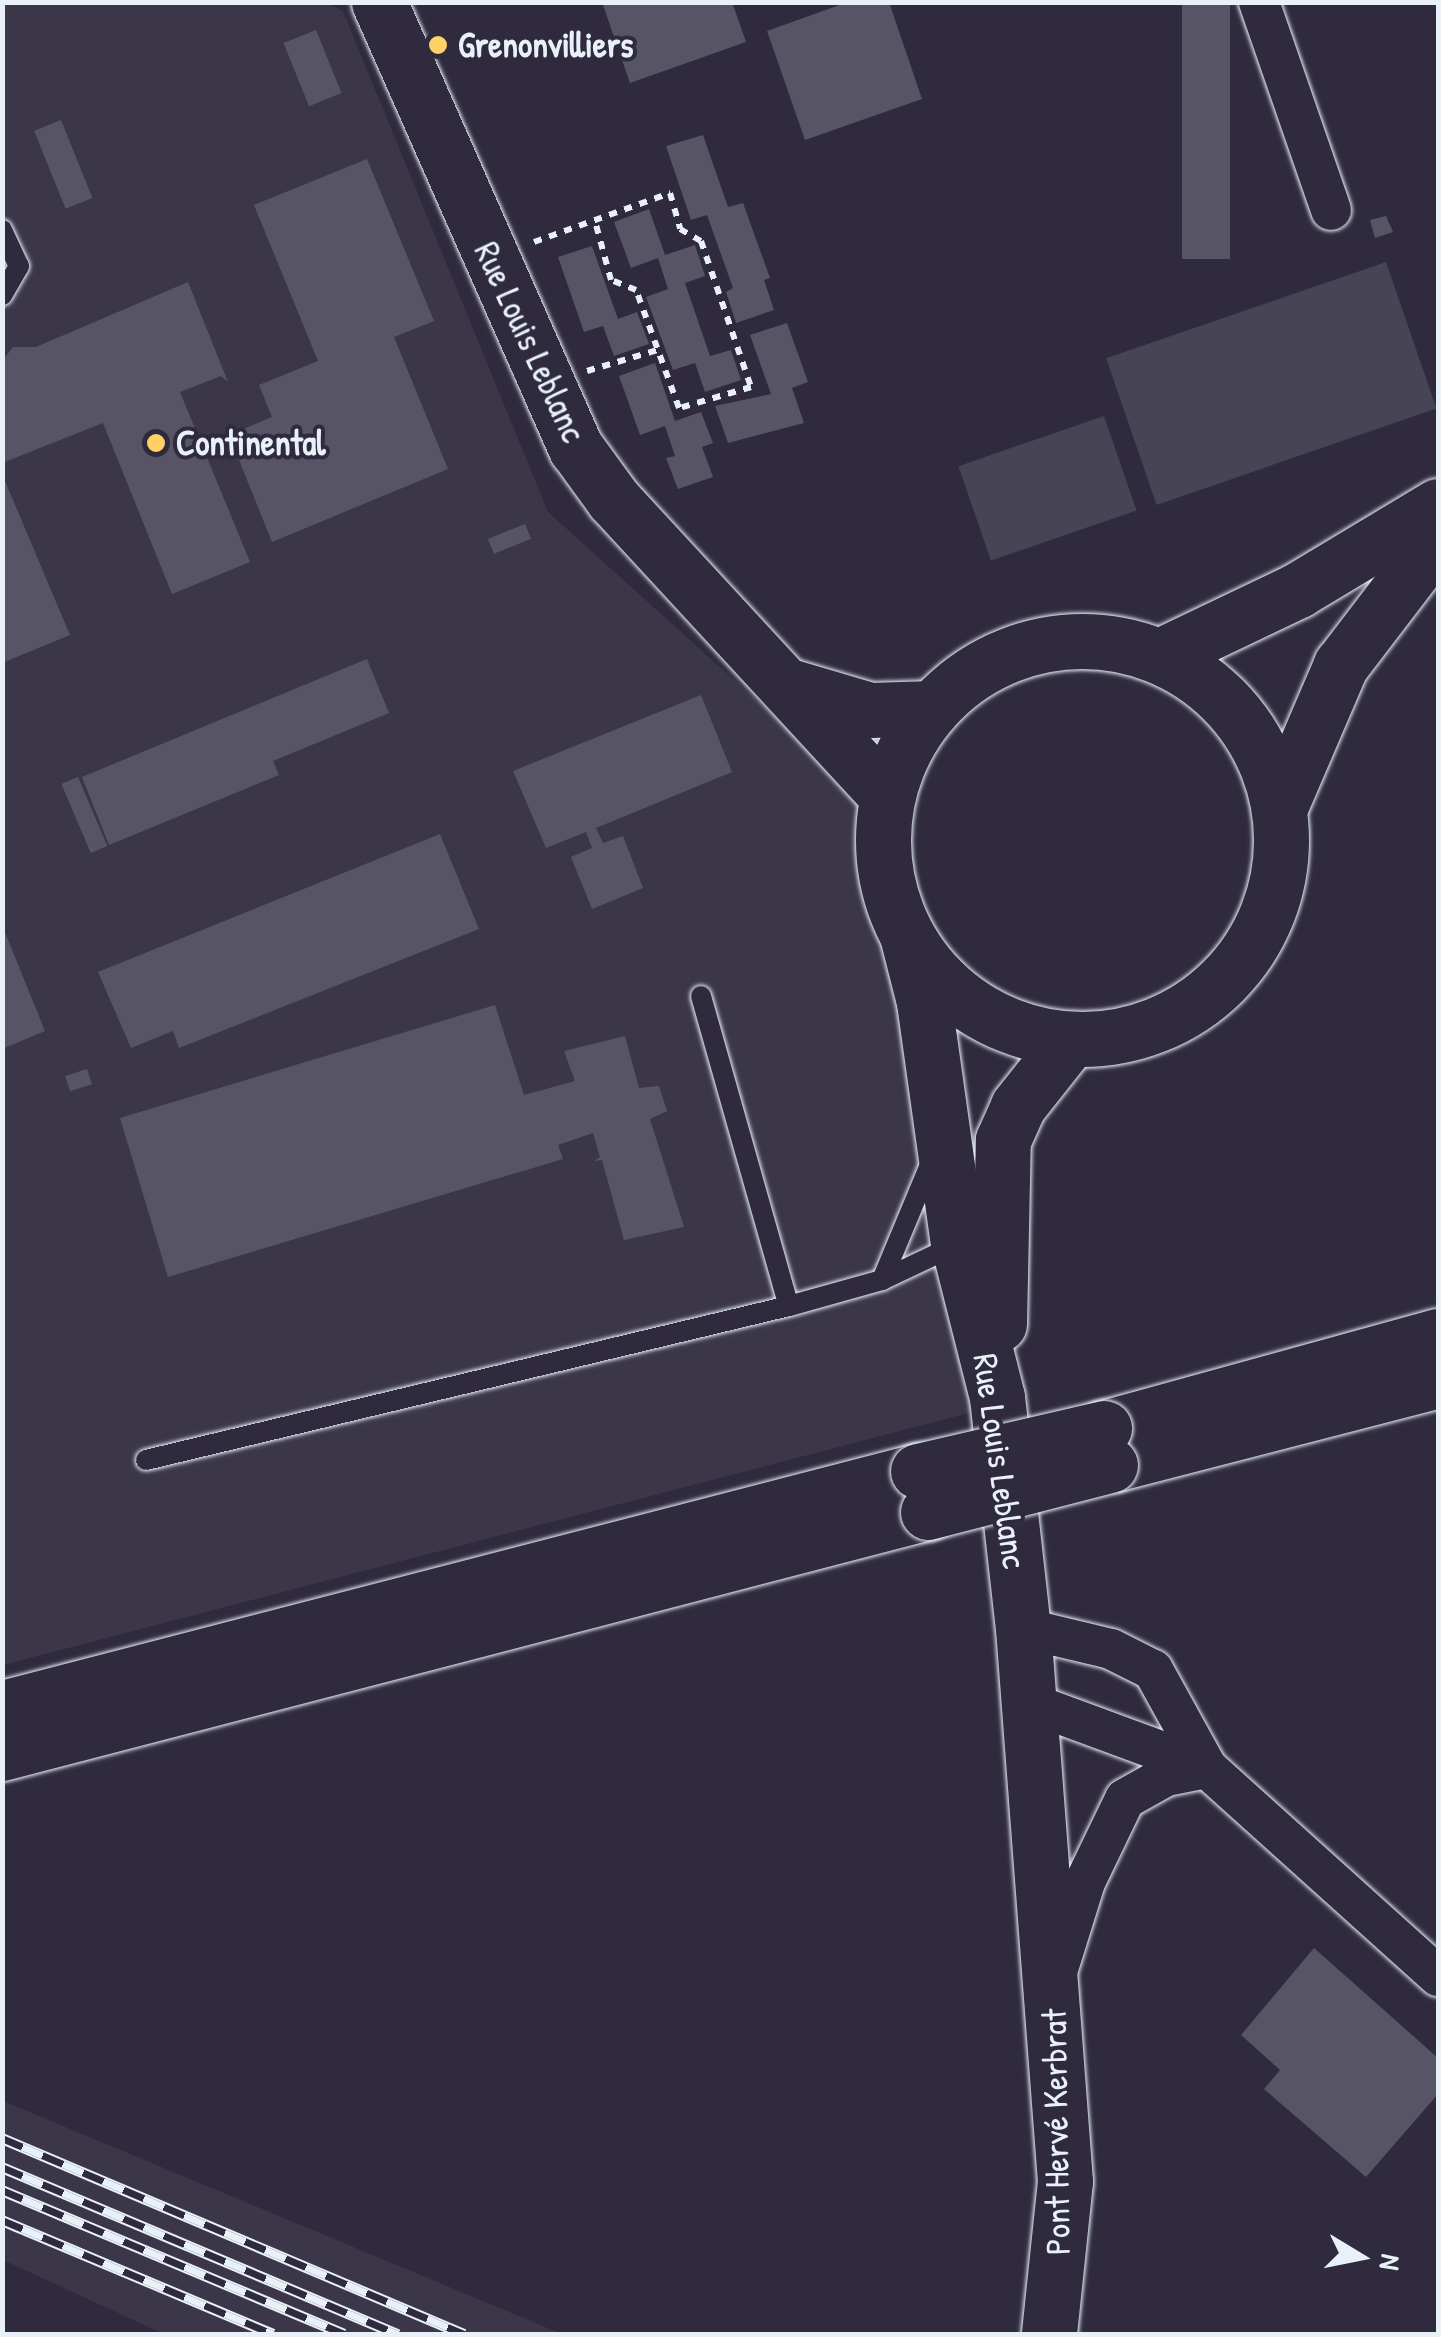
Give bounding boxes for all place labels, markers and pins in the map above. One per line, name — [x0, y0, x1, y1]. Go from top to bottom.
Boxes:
place label: Grenonvilliers — [458, 24, 634, 66]
marker: Grenonvilliers — [427, 34, 449, 56]
place label: Continental — [176, 422, 326, 464]
marker: Continental — [145, 432, 167, 454]

